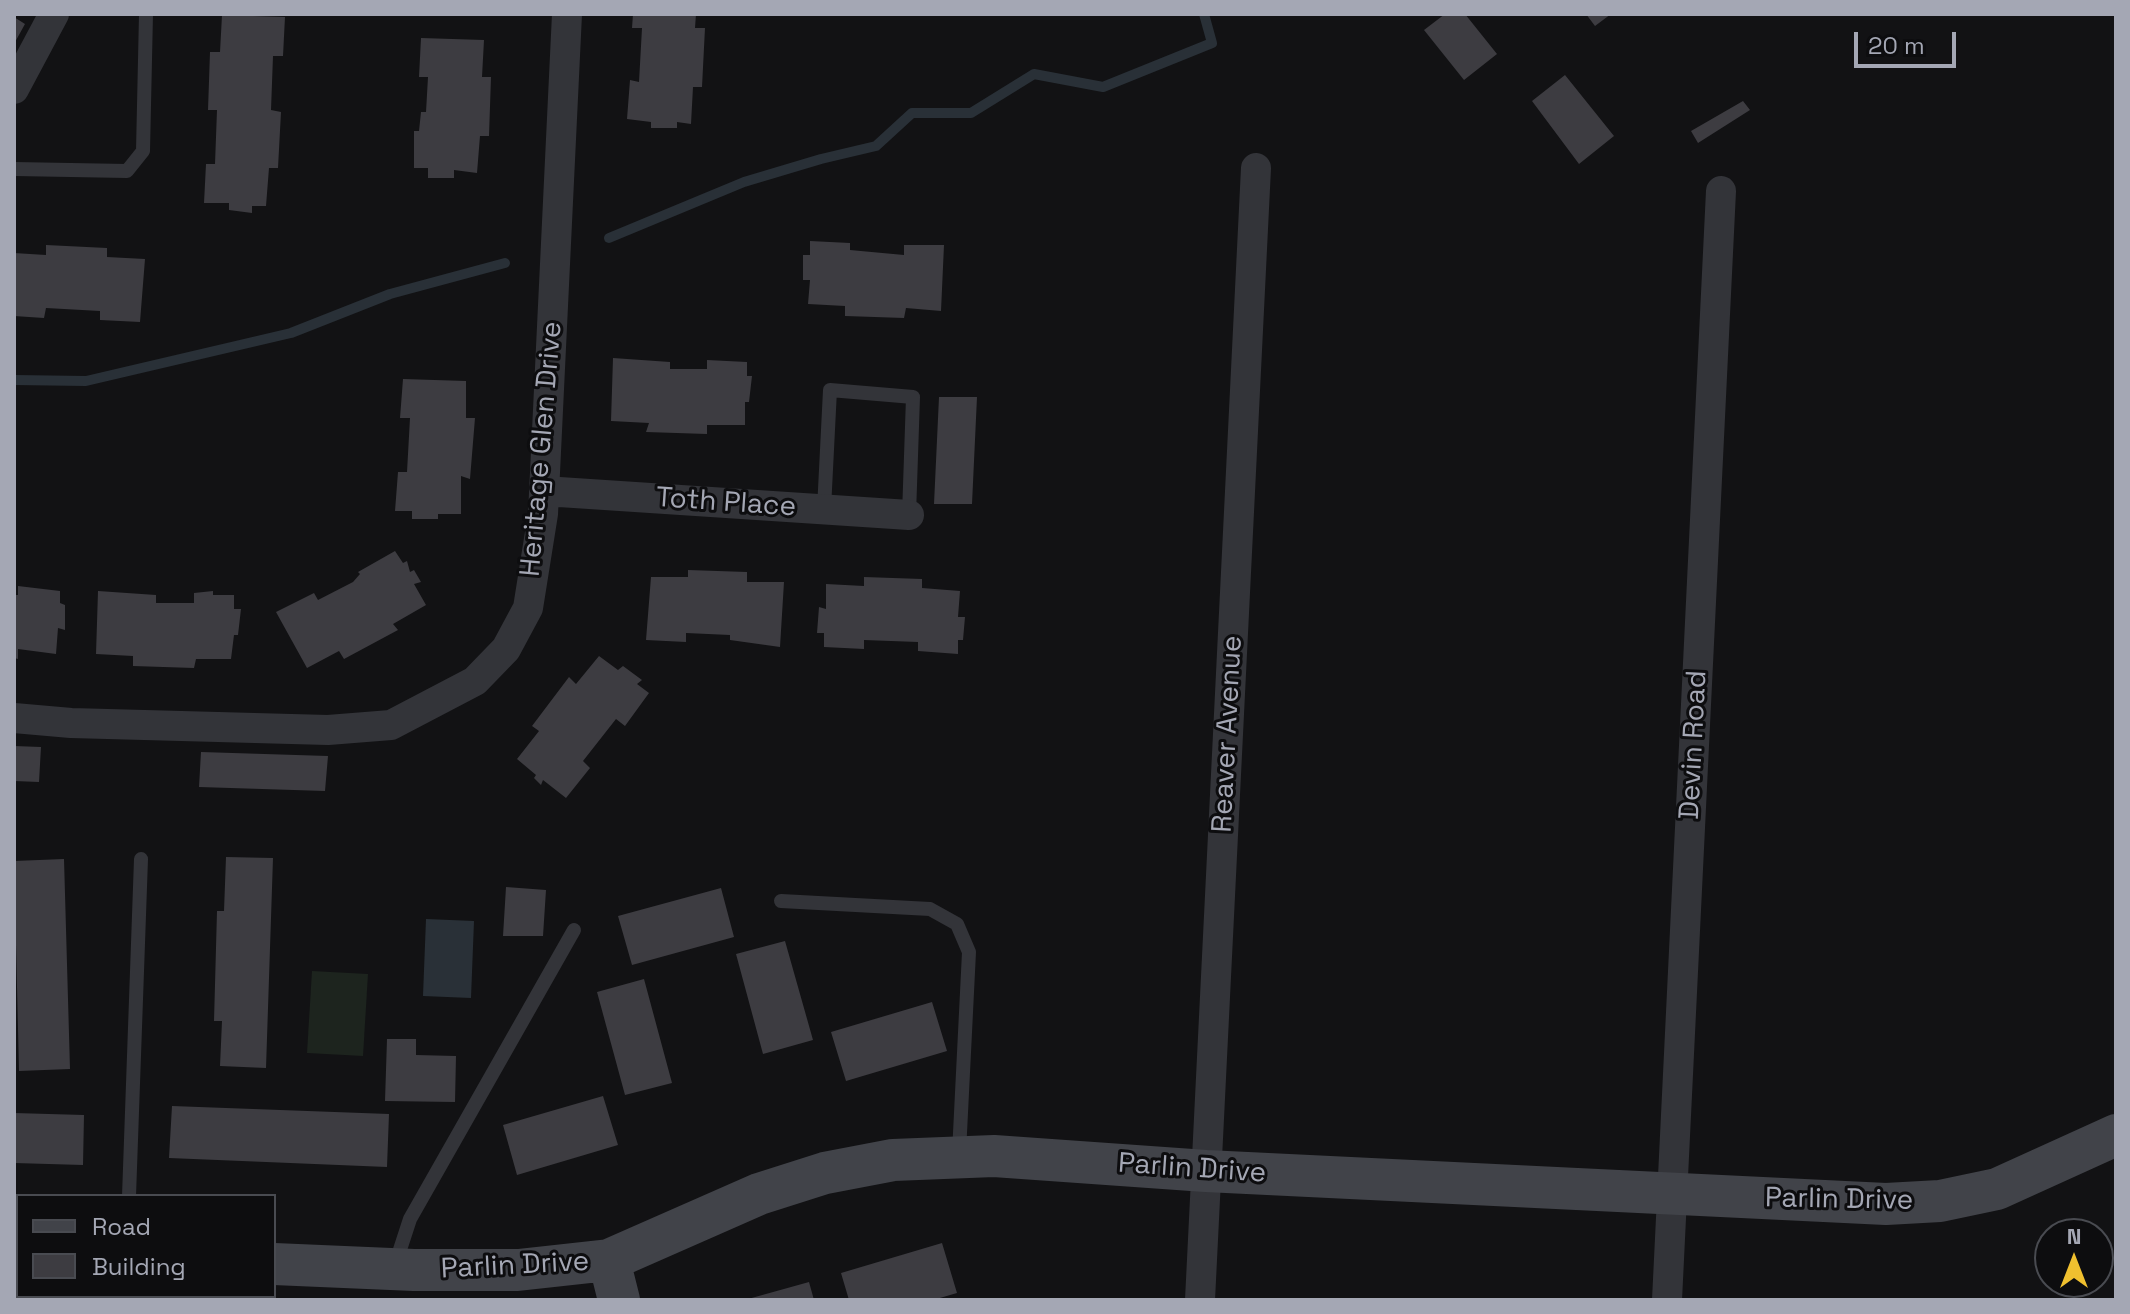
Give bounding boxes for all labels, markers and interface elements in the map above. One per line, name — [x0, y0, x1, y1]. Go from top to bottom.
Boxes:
scale bar — [1858, 16, 1960, 66]
text: 20 m — [1868, 30, 1925, 61]
street label: Heritage Glen Drive — [514, 320, 570, 578]
street label: Toth Place — [655, 481, 797, 525]
street label: Reaver Avenue — [1206, 635, 1250, 833]
street label: Devin Road — [1673, 669, 1715, 821]
street label: Parlin Drive — [1117, 1147, 1267, 1191]
street label: Parlin Drive — [1765, 1182, 1913, 1218]
legend — [16, 1194, 276, 1298]
text: Road — [92, 1211, 151, 1242]
north arrow — [2034, 1218, 2114, 1298]
text: N — [2067, 1222, 2081, 1250]
street label: Parlin Drive — [440, 1245, 590, 1287]
text: Building — [92, 1251, 186, 1282]

